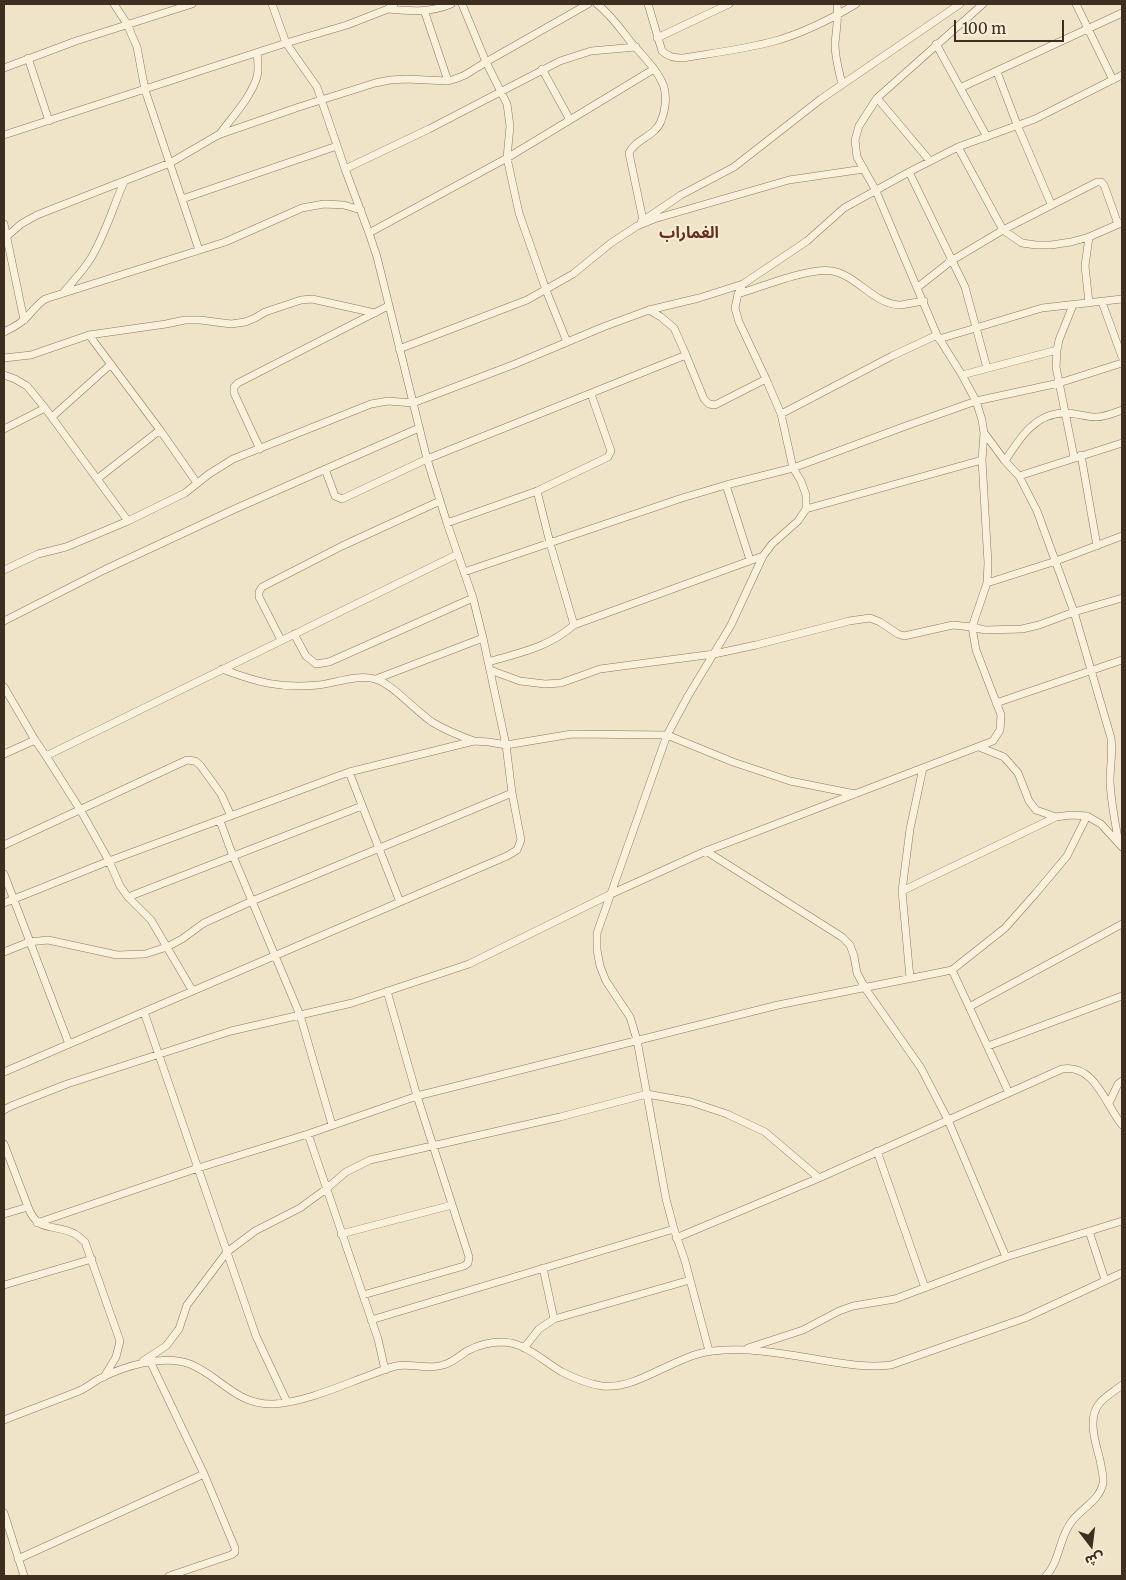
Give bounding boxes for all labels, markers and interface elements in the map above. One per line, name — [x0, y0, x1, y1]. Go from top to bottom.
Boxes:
scale bar — [956, 10, 1066, 42]
text: 100 m — [962, 19, 1006, 38]
district label: الغماراب — [659, 223, 719, 243]
north arrow — [1066, 1520, 1116, 1570]
text: ش — [1083, 1548, 1106, 1571]

